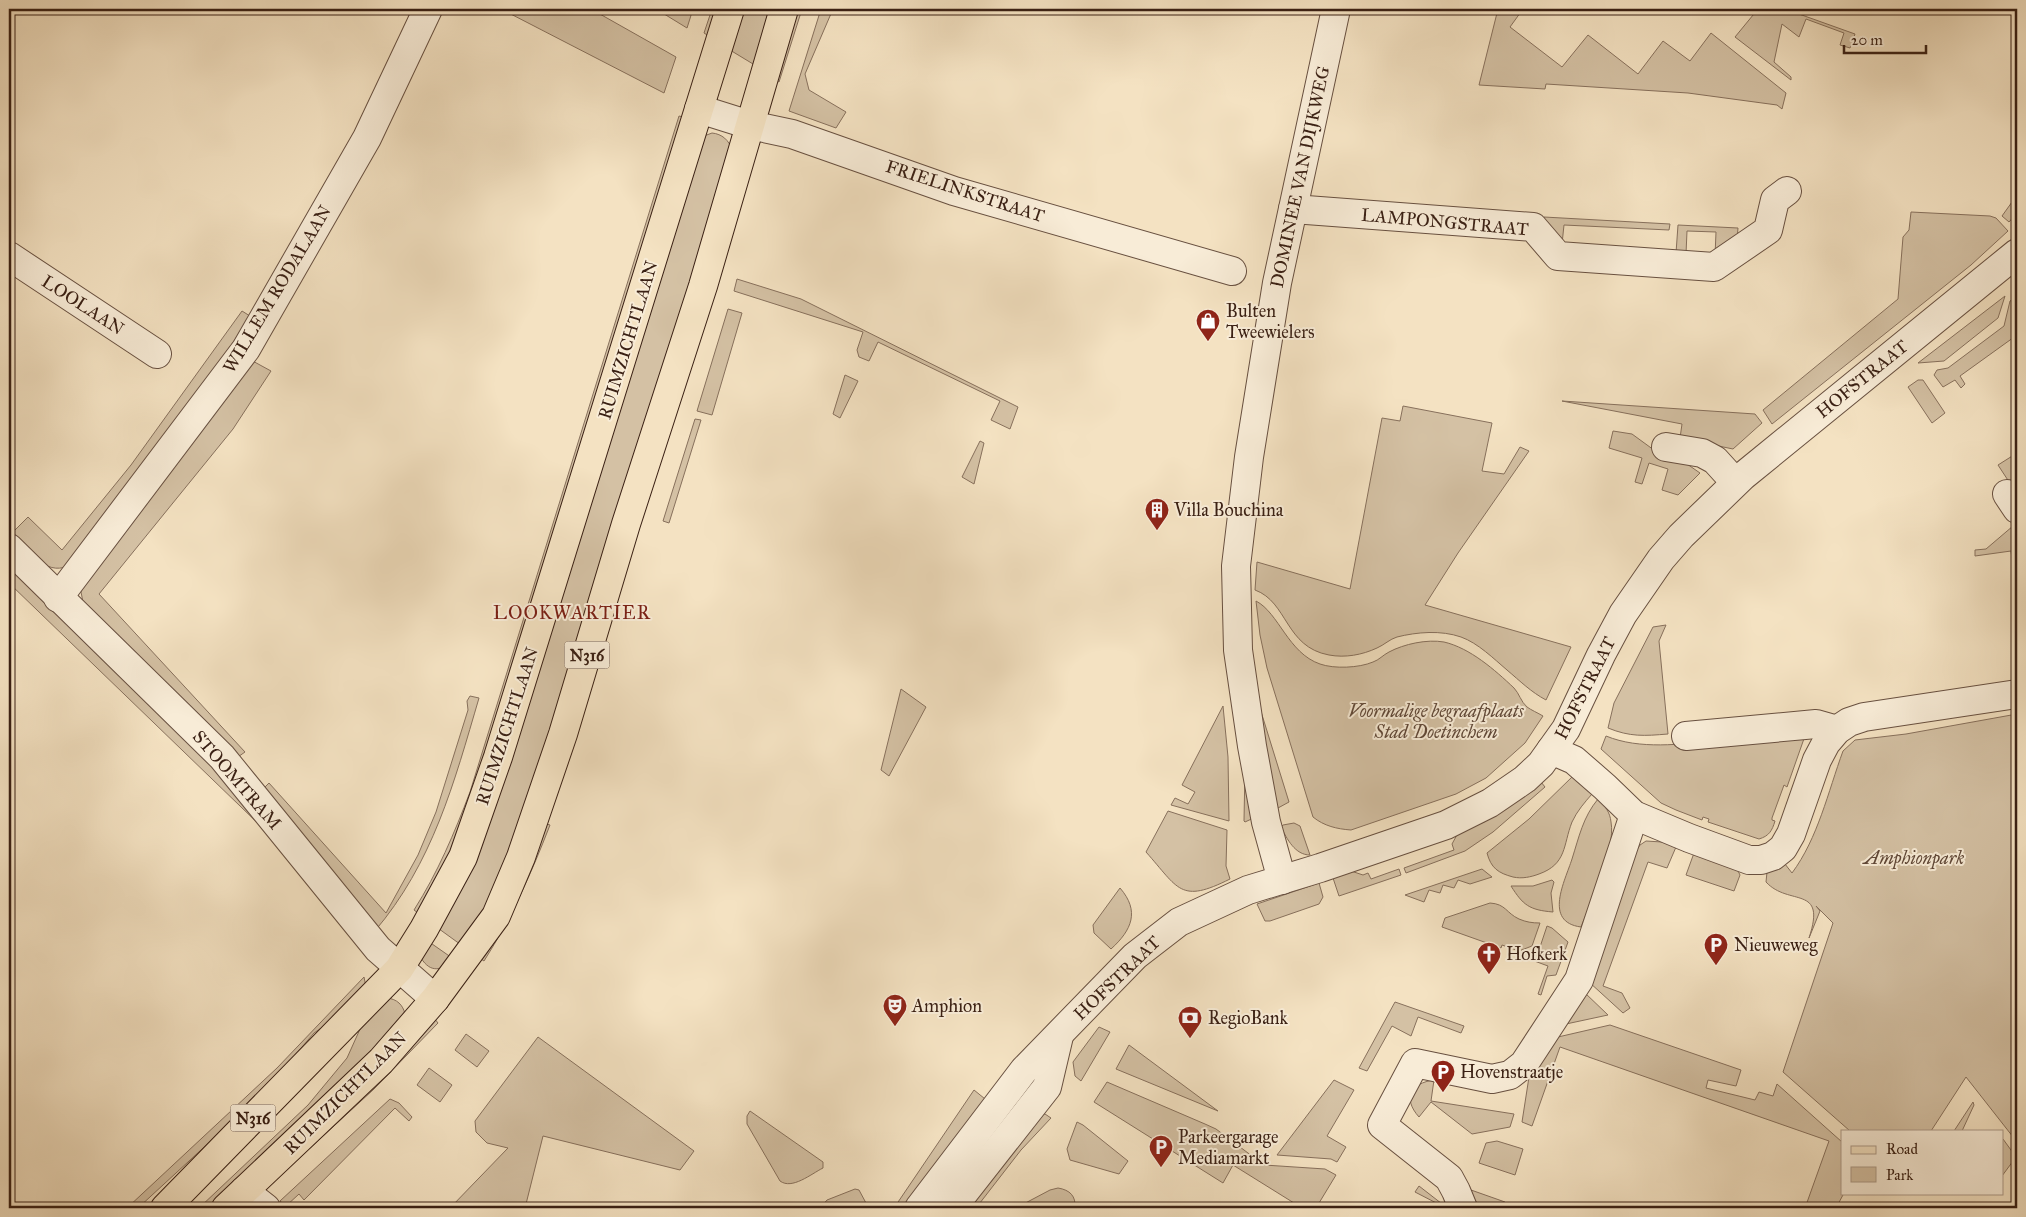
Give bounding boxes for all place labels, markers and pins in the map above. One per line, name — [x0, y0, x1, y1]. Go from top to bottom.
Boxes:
place label: Bulten Tweewielers — [1226, 300, 1314, 343]
shop icon: Bulten Tweewielers — [1195, 308, 1221, 342]
building icon: Villa Bouchina — [1144, 497, 1170, 531]
place label: Villa Bouchina — [1173, 499, 1284, 521]
parking icon: Nieuweweg — [1703, 932, 1729, 966]
place label: Nieuweweg — [1734, 934, 1818, 957]
church icon: Hofkerk — [1476, 941, 1502, 975]
place label: Hofkerk — [1506, 943, 1568, 965]
theatre icon: Amphion — [882, 993, 908, 1027]
place label: Amphion — [911, 995, 982, 1017]
bank icon: RegioBank — [1177, 1005, 1203, 1039]
place label: RegioBank — [1208, 1007, 1288, 1030]
parking icon: Hovenstraatje — [1430, 1059, 1456, 1093]
place label: Hovenstraatje — [1460, 1061, 1563, 1083]
place label: Parkeergarage Mediamarkt — [1178, 1126, 1278, 1169]
parking icon: Parkeergarage Mediamarkt — [1148, 1134, 1174, 1168]

